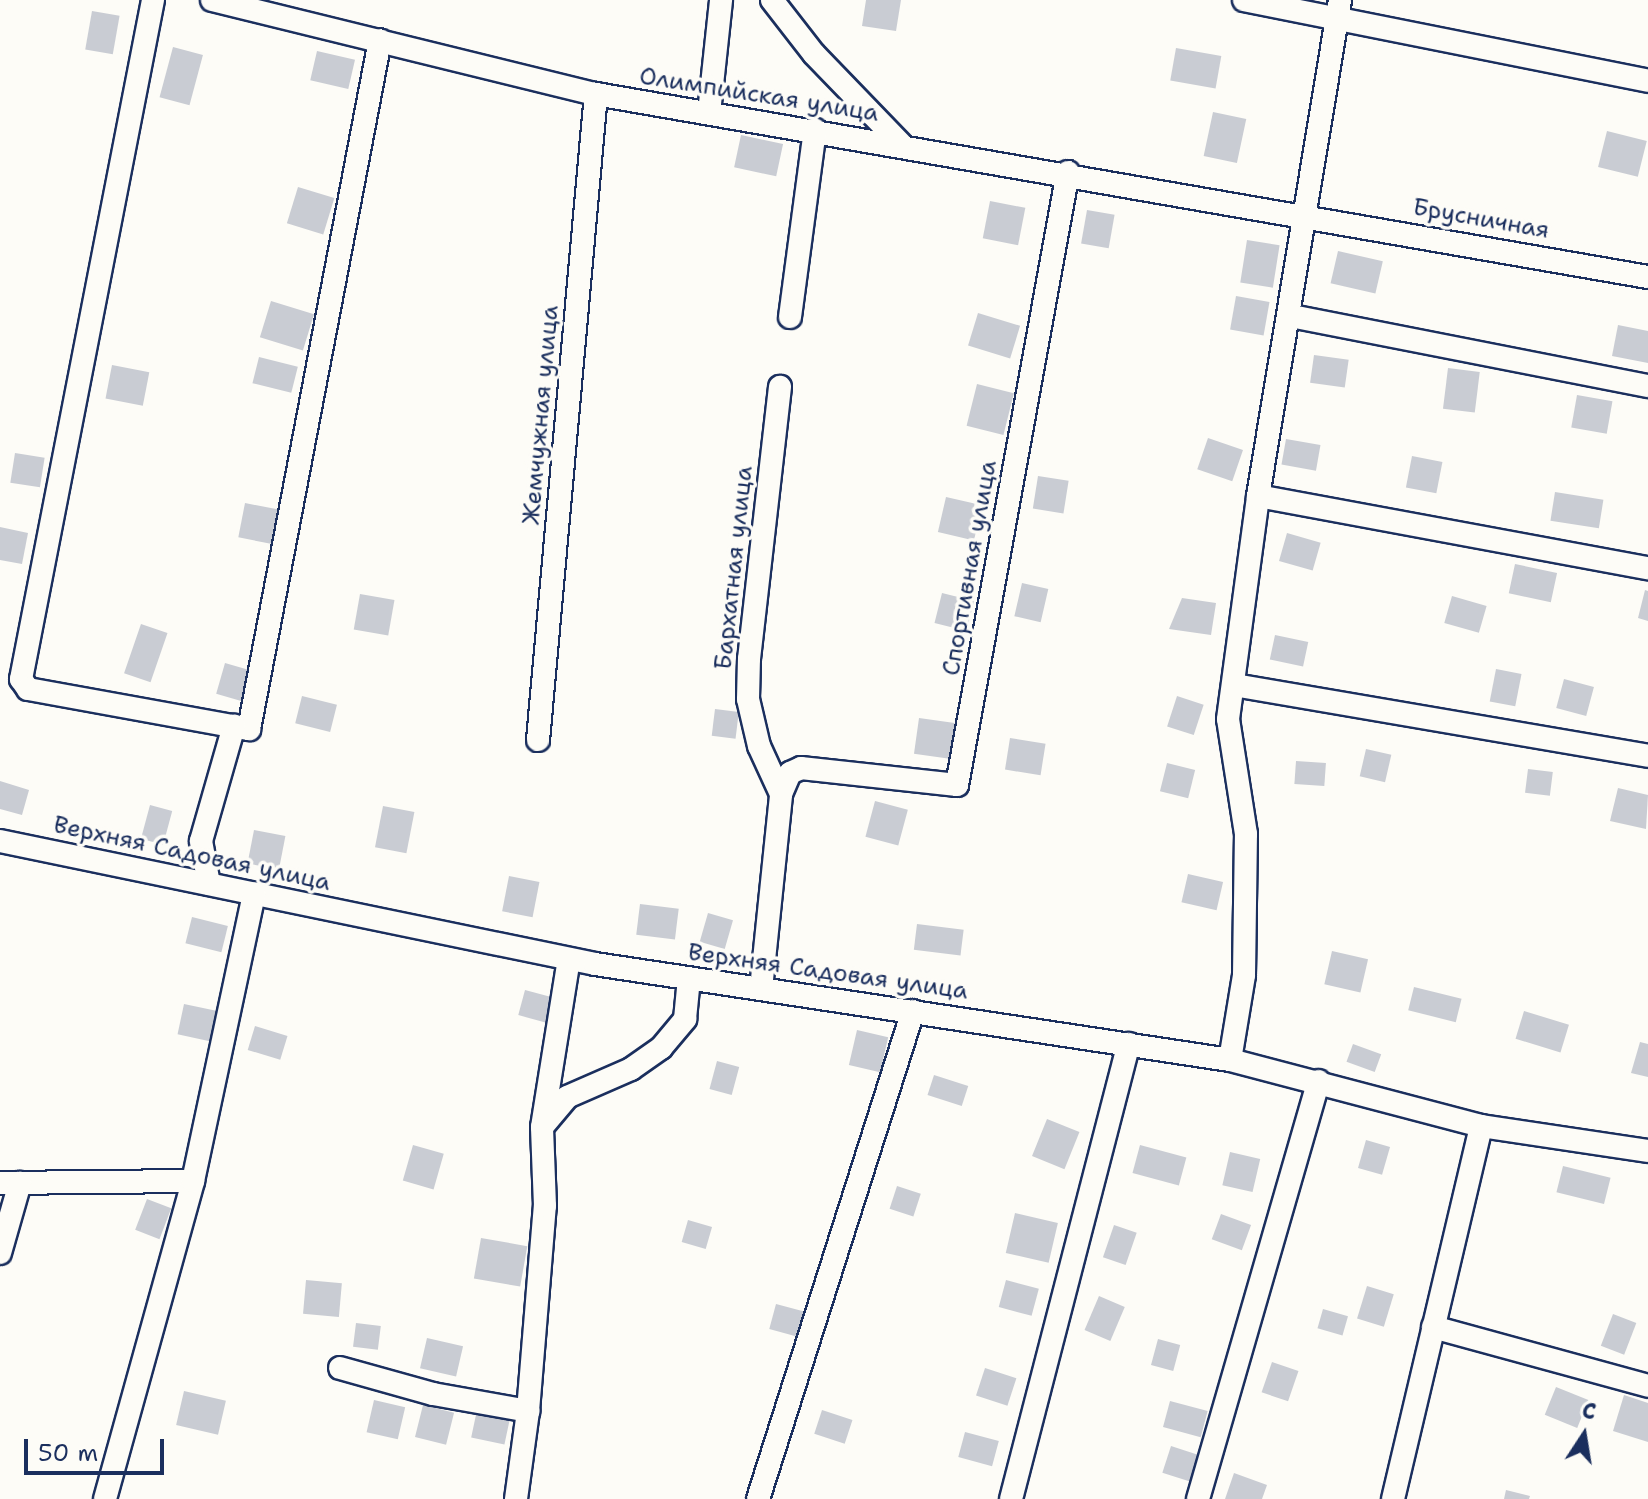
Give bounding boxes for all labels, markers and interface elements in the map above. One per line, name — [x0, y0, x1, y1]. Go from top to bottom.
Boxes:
street label: Олимпийская улица — [637, 62, 881, 128]
street label: Брусничная — [1410, 193, 1552, 245]
street label: Жемчужная улица — [517, 304, 565, 526]
street label: Спортивная улица — [937, 458, 1003, 678]
street label: Бархатная улица — [709, 465, 759, 671]
street label: Верхняя Садовая улица — [51, 811, 333, 897]
street label: Верхняя Садовая улица — [686, 938, 970, 1006]
north arrow — [1544, 1395, 1624, 1475]
text: С — [1579, 1395, 1599, 1427]
scale bar — [28, 1423, 168, 1473]
text: 50 m — [38, 1437, 98, 1469]

